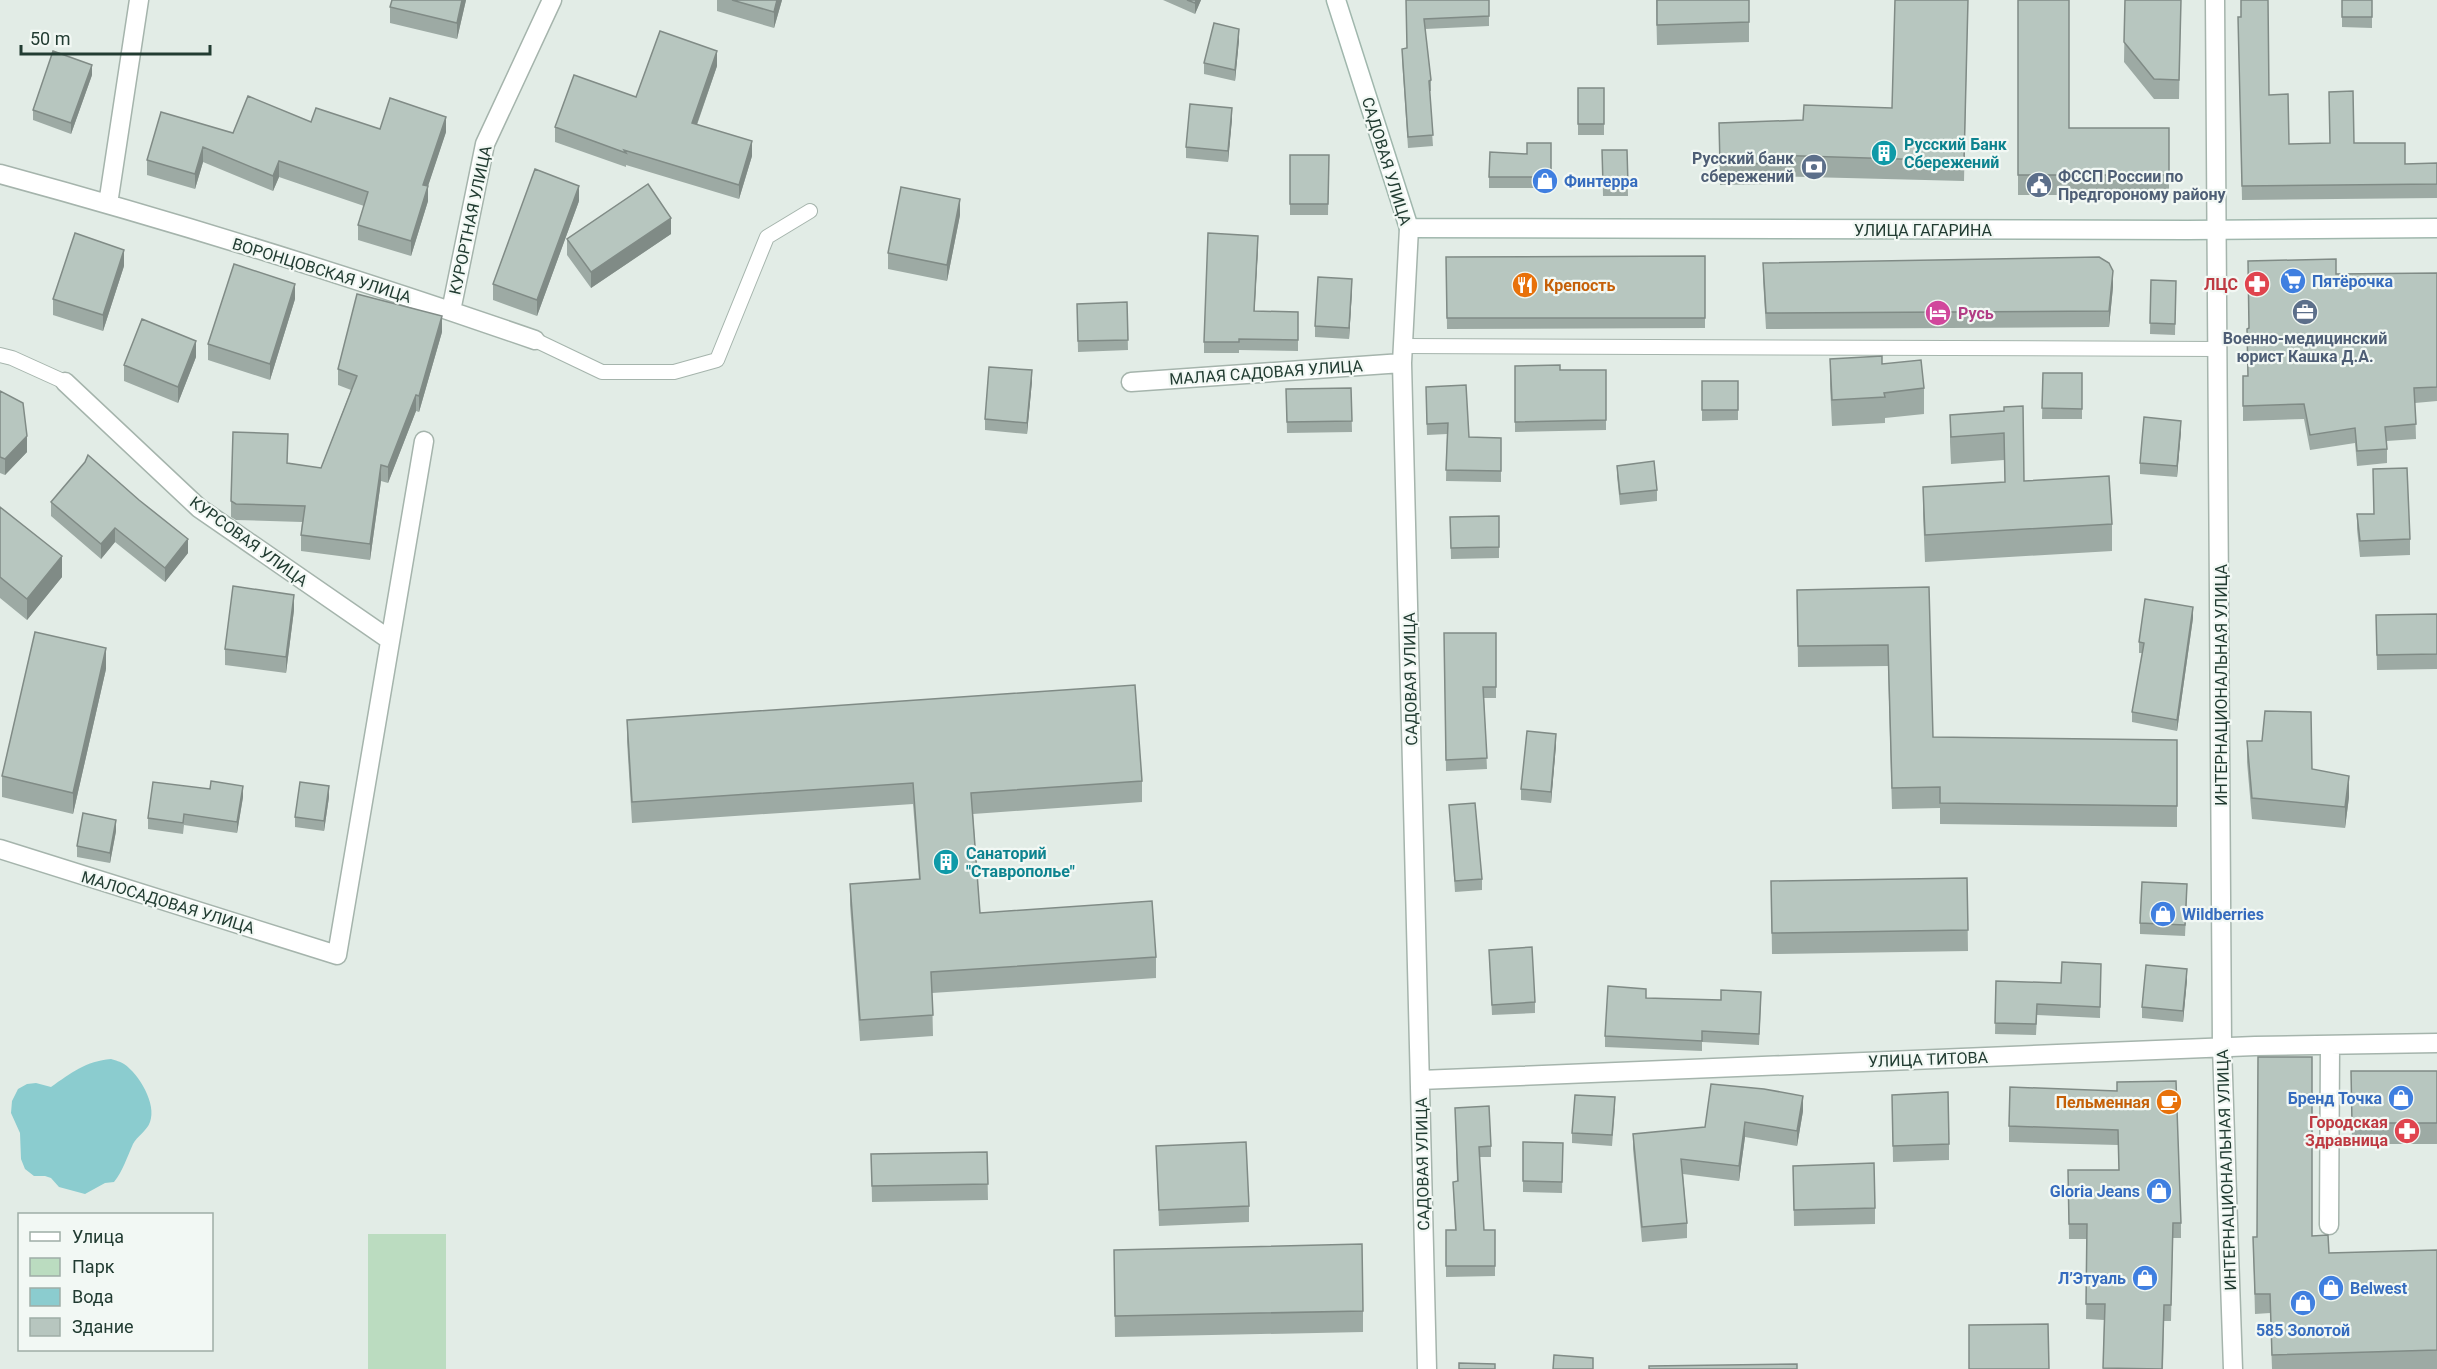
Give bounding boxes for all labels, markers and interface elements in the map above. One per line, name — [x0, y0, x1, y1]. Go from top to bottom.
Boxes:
scale bar — [21, 18, 210, 56]
text: 50 m — [30, 28, 70, 49]
street label: САДОВАЯ УЛИЦА — [1358, 95, 1415, 228]
place label: Русский Банк Сбережений — [1904, 135, 2008, 172]
building icon: Русский Банк Сбережений — [1869, 138, 1899, 168]
street label: КУРОРТНАЯ УЛИЦА — [445, 143, 496, 296]
place label: Русский банк сбережений — [1692, 149, 1795, 186]
bank icon: Русский банк сбережений — [1799, 152, 1829, 182]
shop icon: Финтерра — [1530, 166, 1560, 196]
place label: ФССП России по Предгороному району — [2058, 167, 2227, 204]
public building icon: ФССП России по Предгороному району — [2024, 170, 2054, 200]
place label: Финтерра — [1564, 172, 1638, 191]
street label: УЛИЦА ГАГАРИНА — [1854, 221, 1992, 240]
street label: ВОРОНЦОВСКАЯ УЛИЦА — [230, 234, 414, 307]
supermarket icon: Пятёрочка — [2278, 266, 2308, 296]
pharmacy icon: ЛЦС — [2242, 269, 2272, 299]
restaurant icon: Крепость — [1510, 270, 1540, 300]
place label: Пятёрочка — [2312, 272, 2393, 291]
place label: ЛЦС — [2204, 275, 2238, 294]
place label: Крепость — [1544, 276, 1616, 295]
office icon: Военно-медицинский юрист Кашка Д.А. — [2290, 297, 2320, 327]
hotel icon: Русь — [1923, 298, 1953, 328]
place label: Русь — [1958, 304, 1994, 323]
place label: Военно-медицинский юрист Кашка Д.А. — [2223, 329, 2387, 366]
street label: МАЛАЯ САДОВАЯ УЛИЦА — [1169, 356, 1364, 389]
street label: КУРСОВАЯ УЛИЦА — [186, 492, 312, 591]
street label: ИНТЕРНАЦИОНАЛЬНАЯ УЛИЦА — [2212, 564, 2231, 806]
street label: САДОВАЯ УЛИЦА — [1400, 612, 1421, 746]
place label: Санаторий "Ставрополье" — [966, 844, 1075, 881]
building icon: Санаторий "Ставрополье" — [931, 847, 961, 877]
street label: МАЛОСАДОВАЯ УЛИЦА — [79, 867, 257, 938]
shop icon: Wildberries — [2148, 899, 2178, 929]
place label: Wildberries — [2182, 905, 2264, 924]
street label: УЛИЦА ТИТОВА — [1868, 1048, 1989, 1071]
street label: ИНТЕРНАЦИОНАЛЬНАЯ УЛИЦА — [2213, 1048, 2240, 1291]
shop icon: Бренд Точка — [2386, 1083, 2416, 1113]
cafe icon: Пельменная — [2154, 1087, 2184, 1117]
place label: Бренд Точка — [2288, 1089, 2382, 1108]
place label: Пельменная — [2056, 1093, 2150, 1112]
street label: САДОВАЯ УЛИЦА — [1412, 1097, 1433, 1231]
place label: Городская Здравница — [2305, 1113, 2388, 1150]
pharmacy icon: Городская Здравница — [2392, 1116, 2422, 1146]
shop icon: Gloria Jeans — [2144, 1176, 2174, 1206]
place label: Gloria Jeans — [2050, 1182, 2140, 1201]
legend — [18, 1213, 213, 1351]
text: Улица — [72, 1226, 124, 1247]
text: Парк — [72, 1256, 115, 1277]
shop icon: Л’Этуаль — [2130, 1263, 2160, 1293]
place label: Л’Этуаль — [2058, 1269, 2126, 1288]
shop icon: Belwest — [2316, 1273, 2346, 1303]
place label: Belwest — [2350, 1279, 2408, 1298]
text: Вода — [72, 1286, 114, 1307]
shop icon: 585 Золотой — [2288, 1288, 2318, 1318]
text: Здание — [72, 1316, 134, 1337]
place label: 585 Золотой — [2256, 1321, 2350, 1340]

